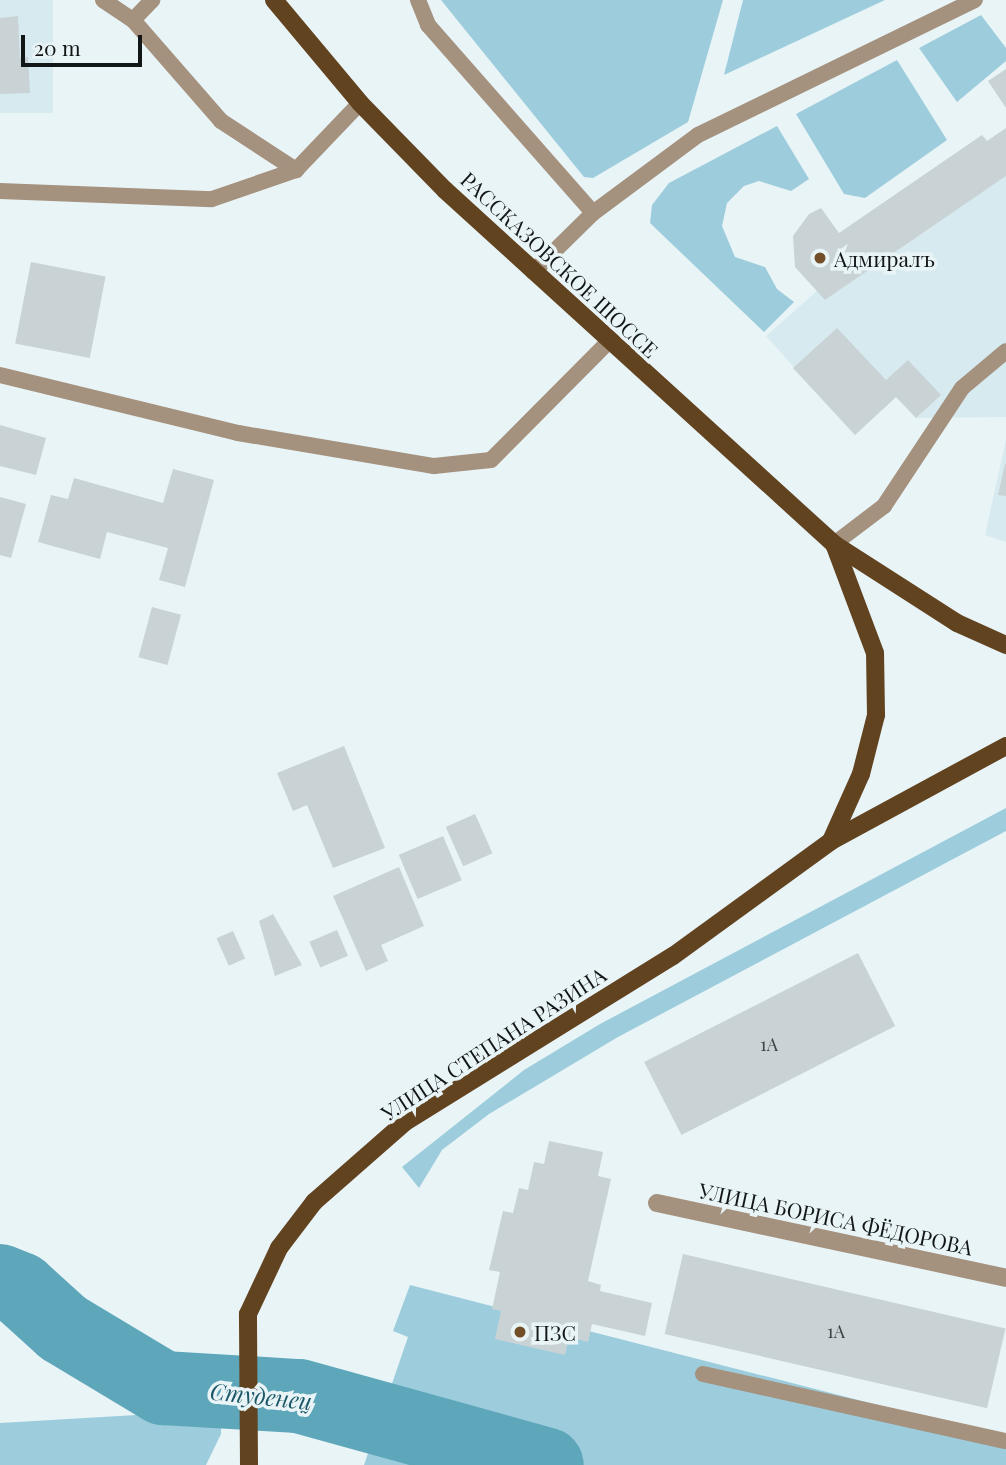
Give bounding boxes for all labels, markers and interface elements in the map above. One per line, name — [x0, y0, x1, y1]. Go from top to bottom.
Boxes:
scale bar — [24, 21, 145, 65]
text: 20 m — [34, 33, 81, 61]
street label: РАССКАЗОВСКОЕ ШОССЕ — [456, 166, 664, 362]
place label: Адмиралъ — [834, 245, 935, 271]
marker: Адмиралъ — [812, 250, 828, 266]
street label: УЛИЦА СТЕПАНА РАЗИНА — [376, 961, 610, 1125]
house number: 1А — [760, 1033, 778, 1055]
street label: УЛИЦА БОРИСА ФЁДОРОВА — [697, 1177, 975, 1259]
place label: ПЗС — [534, 1319, 576, 1345]
house number: 1А — [827, 1320, 845, 1342]
marker: ПЗС — [512, 1324, 528, 1340]
water label: Студенец — [209, 1377, 313, 1415]

